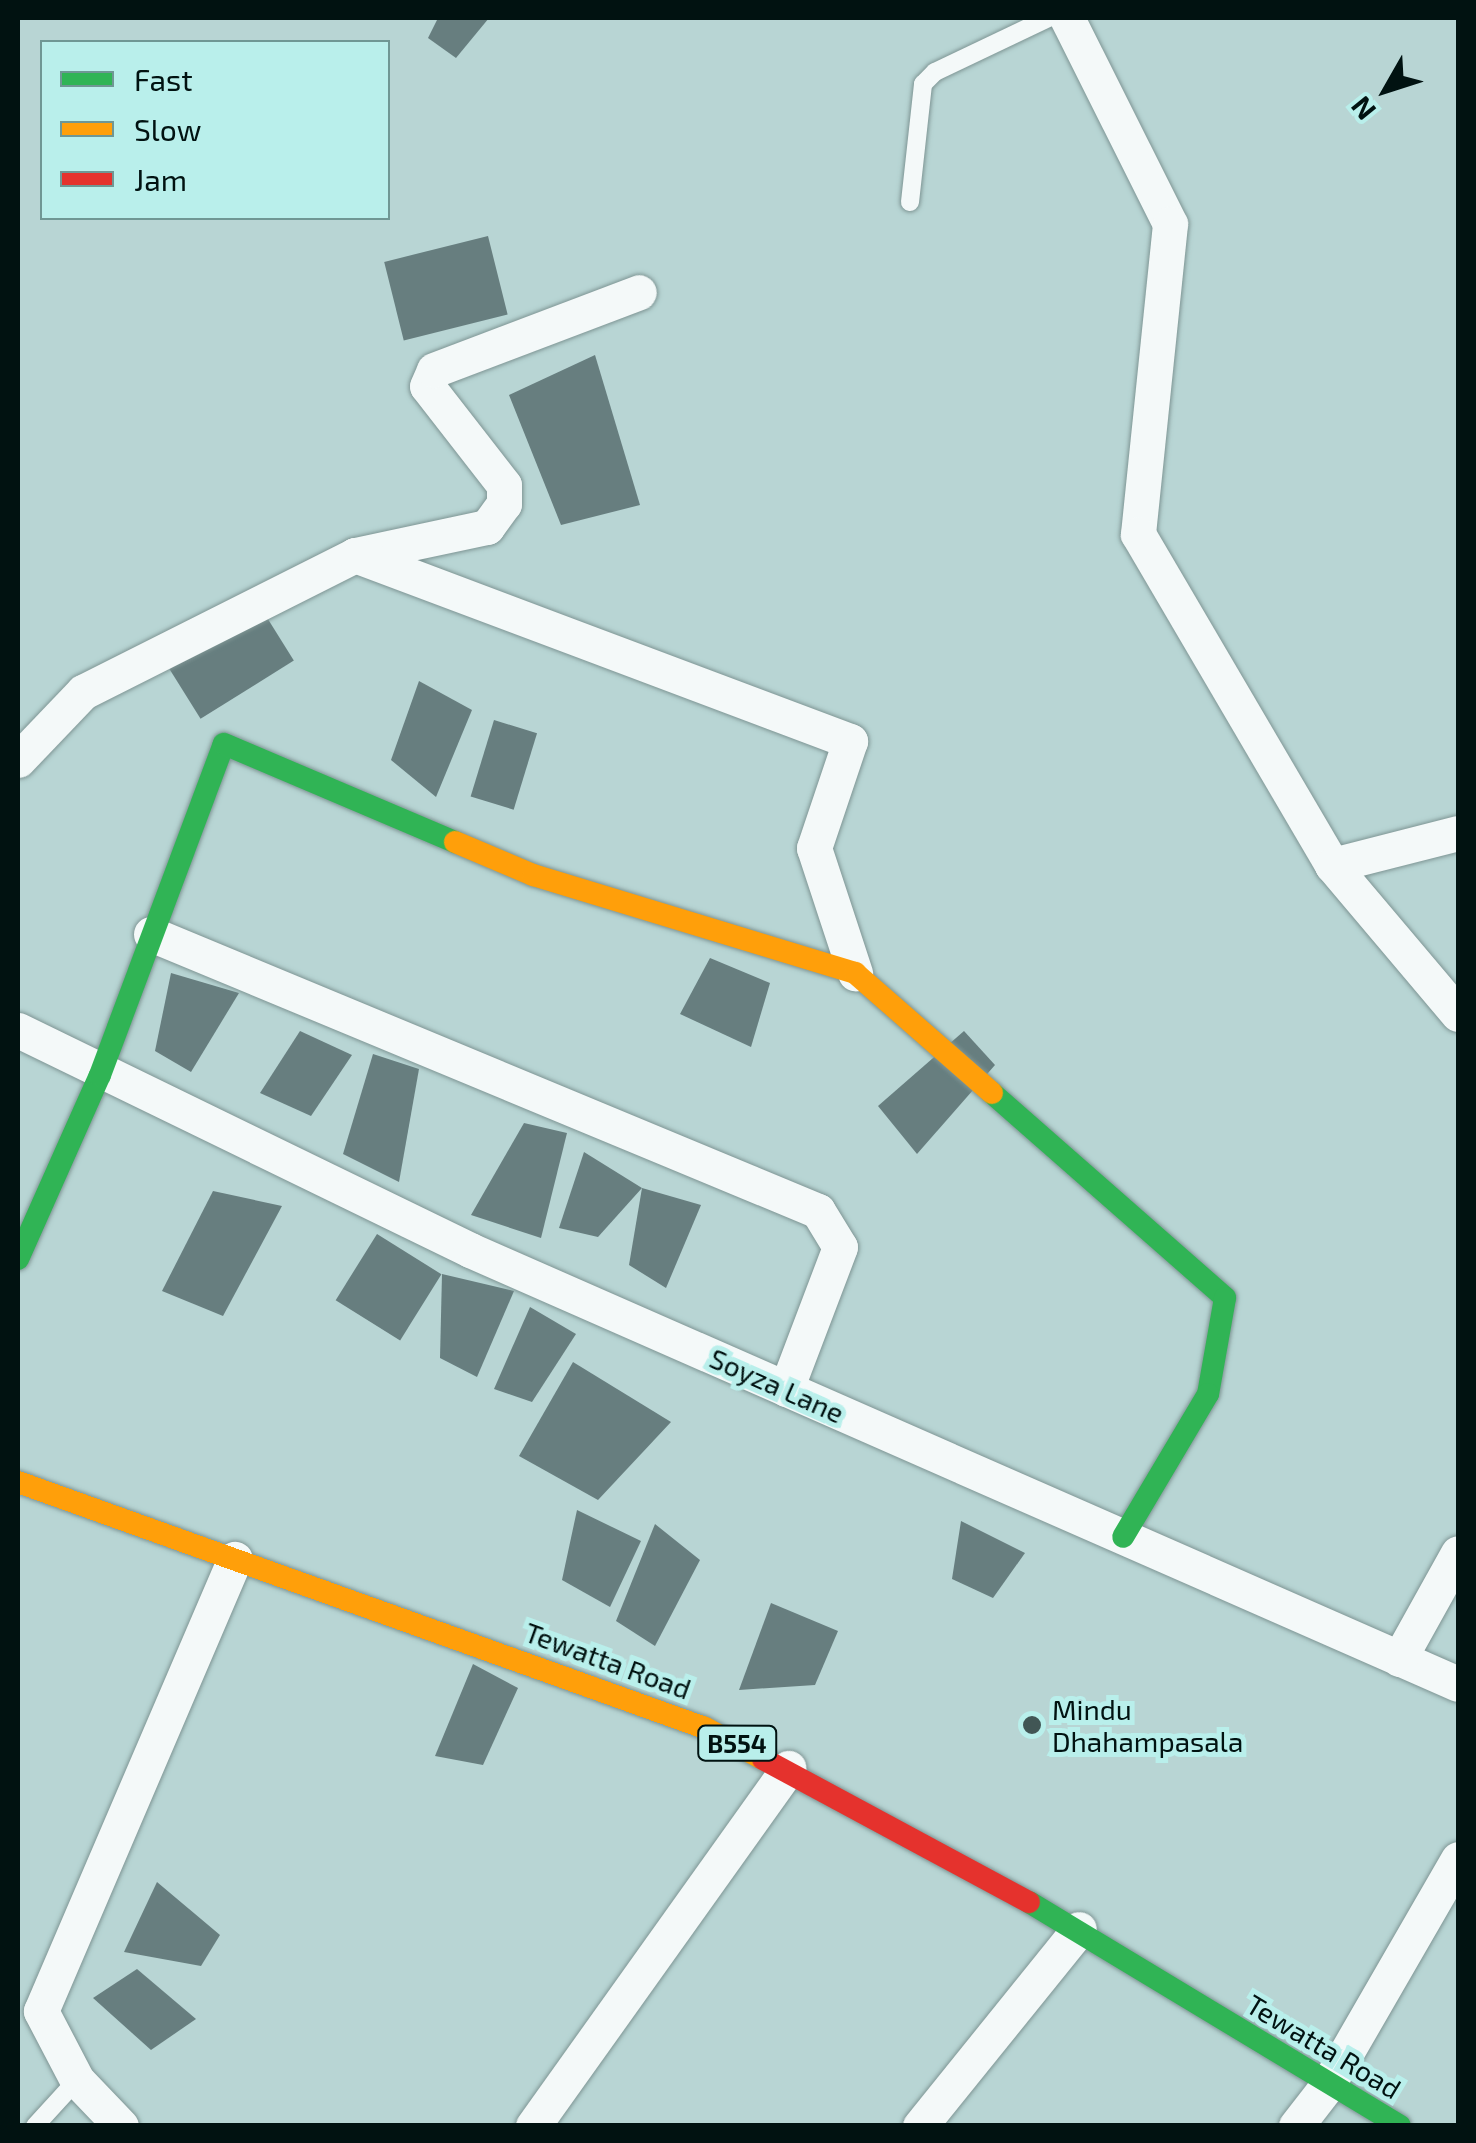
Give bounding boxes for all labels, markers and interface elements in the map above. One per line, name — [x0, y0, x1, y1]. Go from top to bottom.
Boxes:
legend — [40, 40, 390, 220]
north arrow — [1336, 40, 1436, 140]
text: Fast — [134, 61, 193, 97]
text: N — [1343, 90, 1382, 127]
text: Slow — [134, 111, 201, 147]
text: Jam — [134, 161, 187, 197]
street label: Soyza Lane — [705, 1341, 849, 1429]
street label: Tewatta Road — [521, 1614, 695, 1706]
place label: Mindu Dhahampasala — [1052, 1692, 1243, 1758]
marker: Mindu Dhahampasala — [1021, 1714, 1043, 1736]
road number: B554 — [697, 1723, 777, 1763]
street label: Tewatta Road — [1241, 1987, 1407, 2105]

